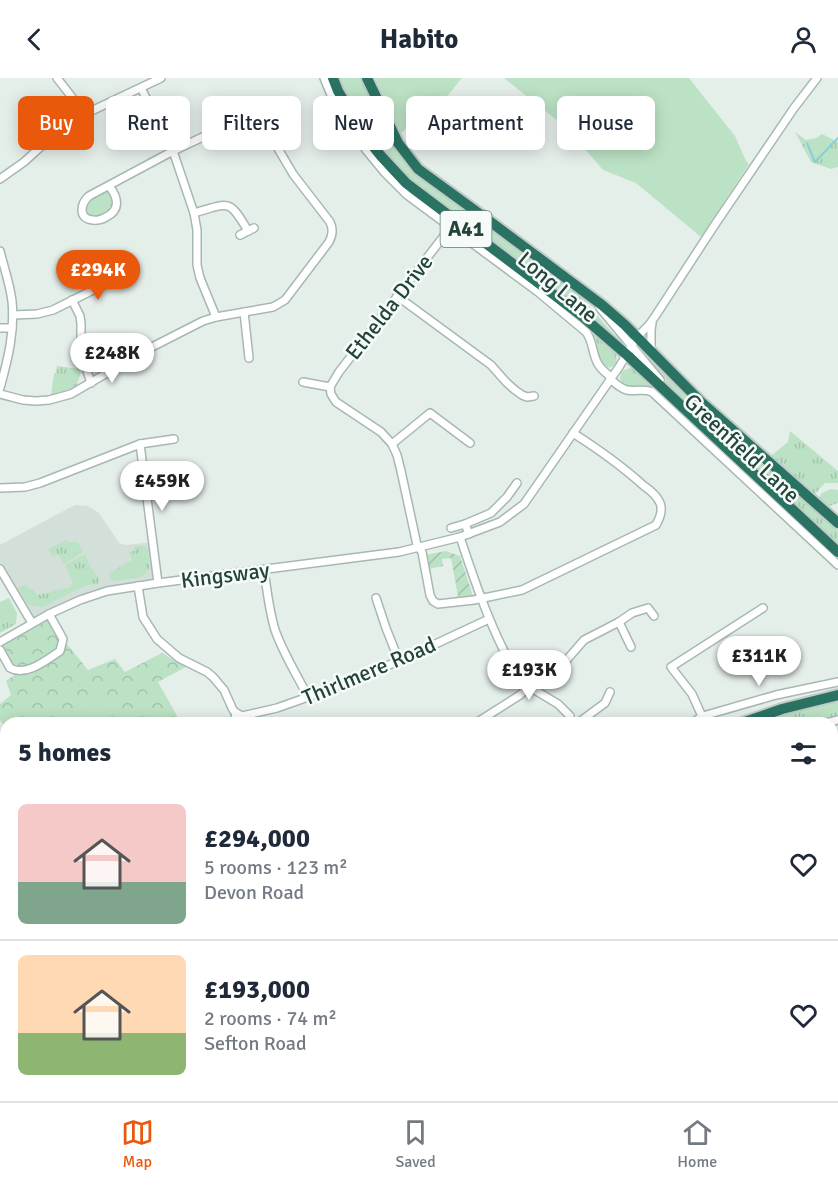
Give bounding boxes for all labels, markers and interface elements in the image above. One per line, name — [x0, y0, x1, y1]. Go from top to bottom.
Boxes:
icon: back — [18, 23, 51, 56]
text: Habito — [380, 23, 458, 56]
icon: person — [787, 23, 820, 56]
chip: Buy — [18, 96, 94, 150]
chip: Rent — [106, 96, 190, 150]
chip: Filters — [202, 96, 301, 150]
chip: New — [313, 96, 394, 150]
chip: Apartment — [406, 96, 545, 150]
chip: House — [557, 96, 655, 150]
road number: A41 — [440, 211, 492, 247]
street label: Long Lane — [512, 246, 604, 328]
street label: Ethelda Drive — [340, 249, 438, 365]
pin: £294K — [56, 250, 140, 301]
text: £294K — [70, 257, 126, 282]
pin: £248K — [70, 333, 154, 384]
text: £248K — [84, 340, 140, 365]
street label: Greenfield Lane — [679, 388, 805, 508]
pin: £459K — [120, 461, 204, 512]
text: £459K — [134, 468, 190, 493]
street label: Kingsway — [179, 556, 272, 594]
street label: Thirlmere Road — [298, 631, 440, 711]
pin: £311K — [717, 636, 801, 687]
text: £311K — [731, 643, 787, 668]
pin: £193K — [487, 650, 571, 701]
text: £193K — [501, 657, 557, 682]
text: 5 homes — [18, 737, 111, 769]
icon: filters — [787, 737, 820, 770]
text: £294,000 — [204, 823, 310, 855]
icon: home — [66, 828, 138, 900]
icon: heart — [787, 848, 820, 881]
text: 5 rooms · 123 m² — [204, 855, 348, 880]
text: Devon Road — [204, 880, 304, 905]
text: £193,000 — [204, 974, 310, 1006]
icon: home — [66, 979, 138, 1051]
icon: heart — [787, 999, 820, 1032]
text: 2 rooms · 74 m² — [204, 1006, 337, 1031]
text: Sefton Road — [204, 1031, 307, 1056]
tab: Map — [121, 1116, 154, 1172]
tab: Saved — [395, 1116, 436, 1172]
tab: Home — [677, 1116, 717, 1172]

